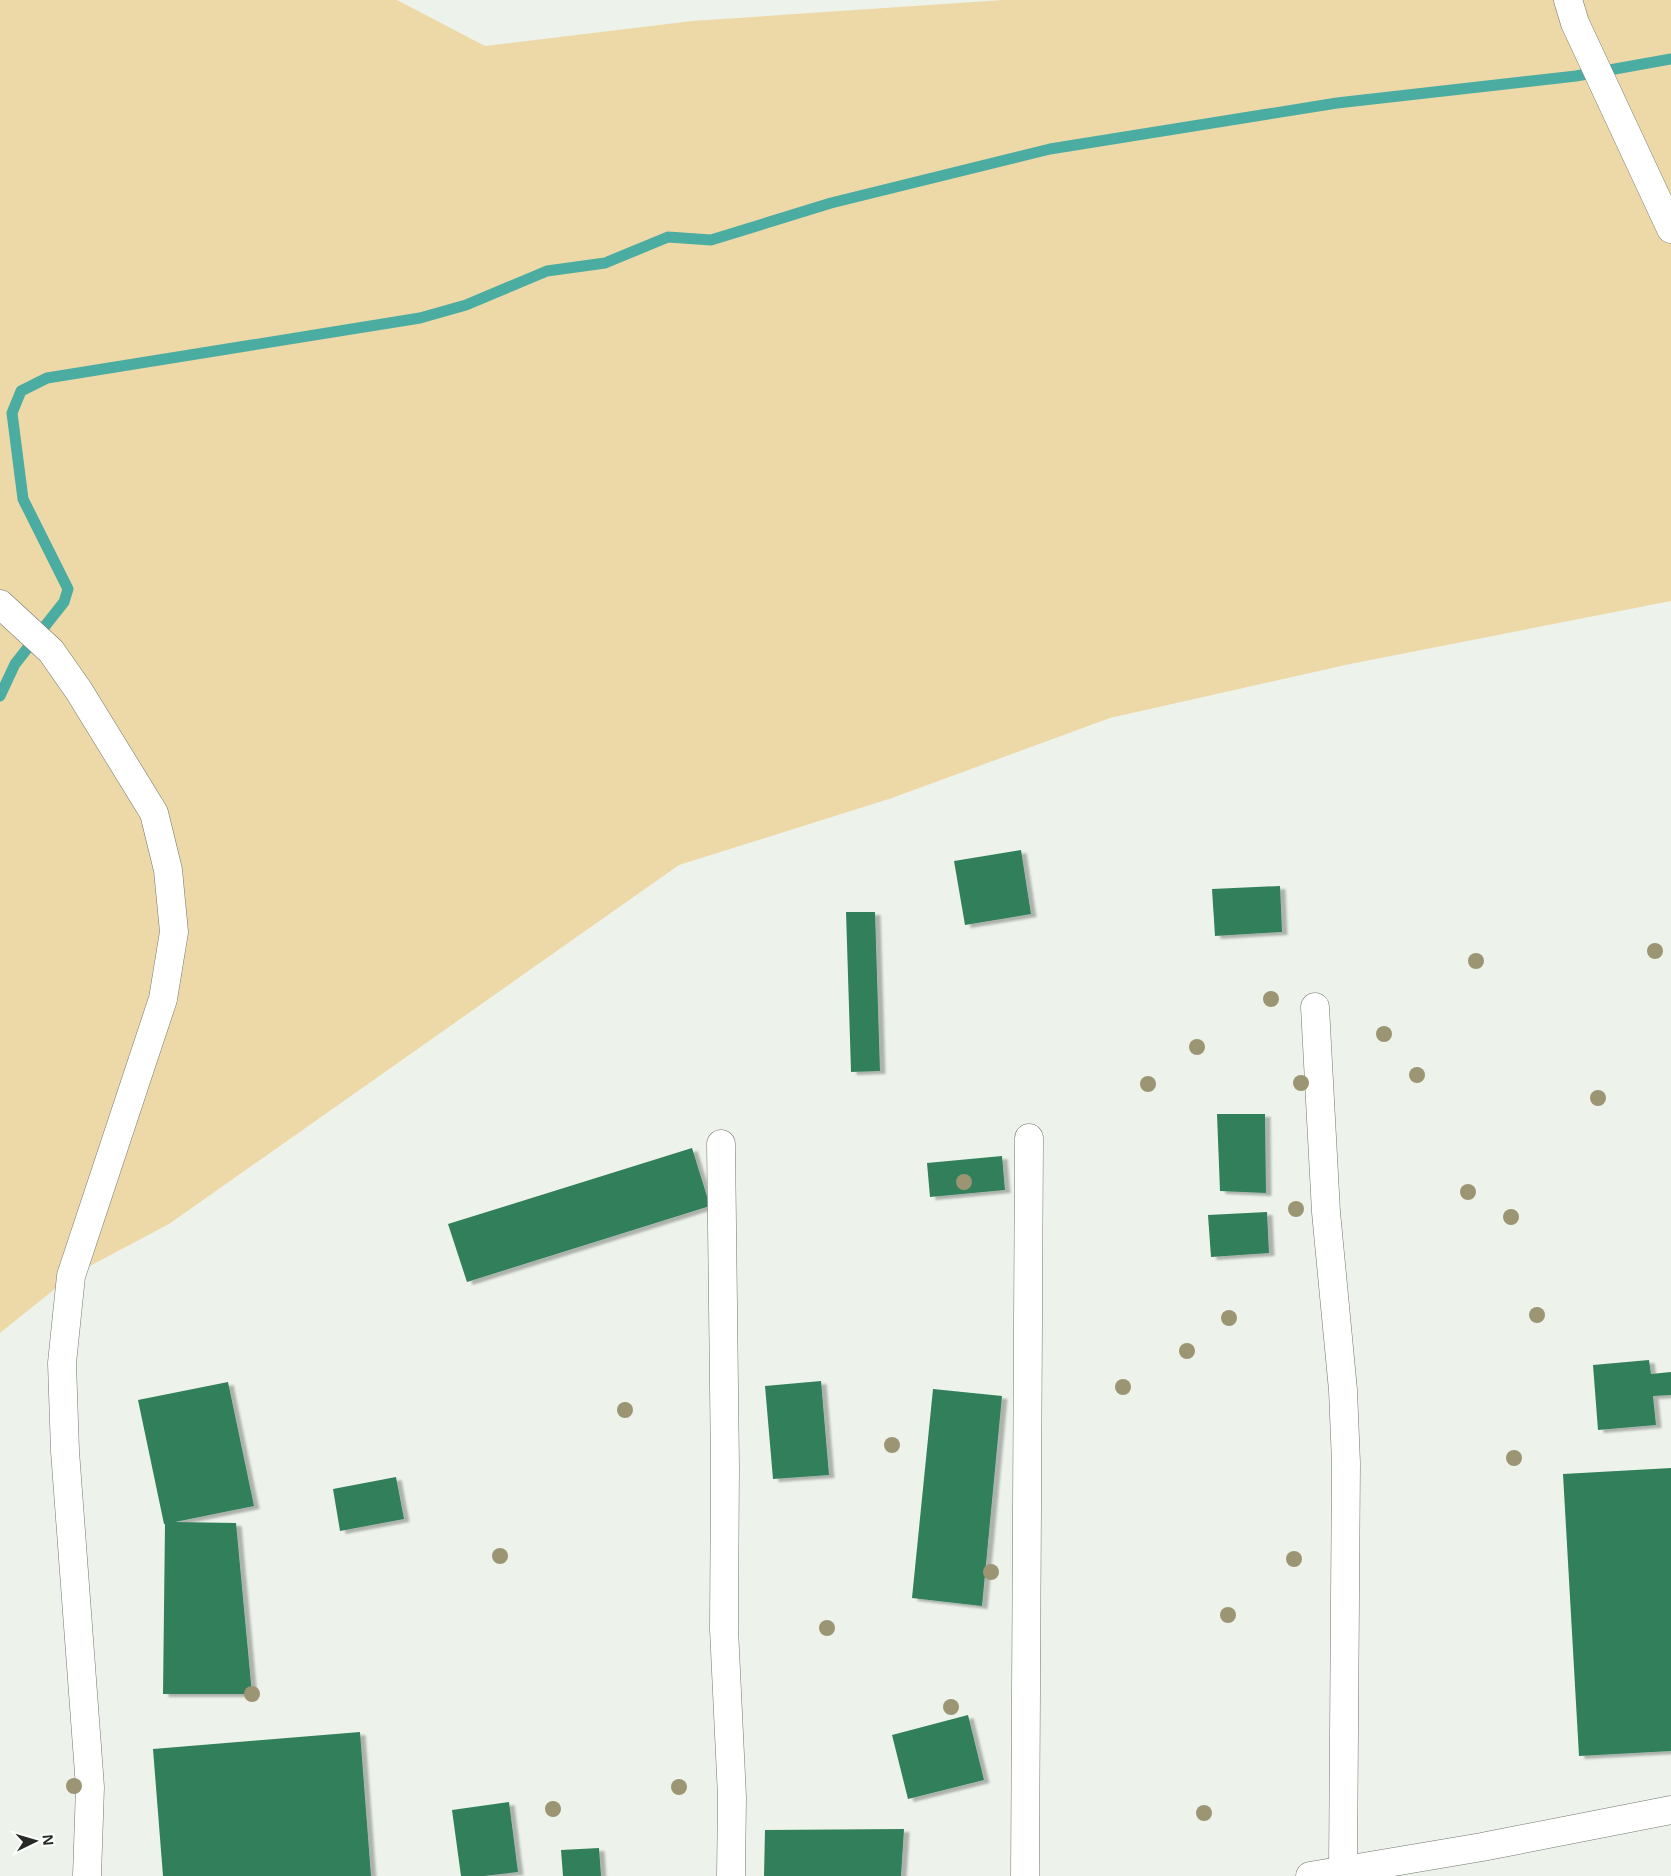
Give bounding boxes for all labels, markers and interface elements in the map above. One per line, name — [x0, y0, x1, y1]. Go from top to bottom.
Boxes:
north arrow — [10, 1816, 60, 1866]
text: N — [38, 1833, 58, 1846]

